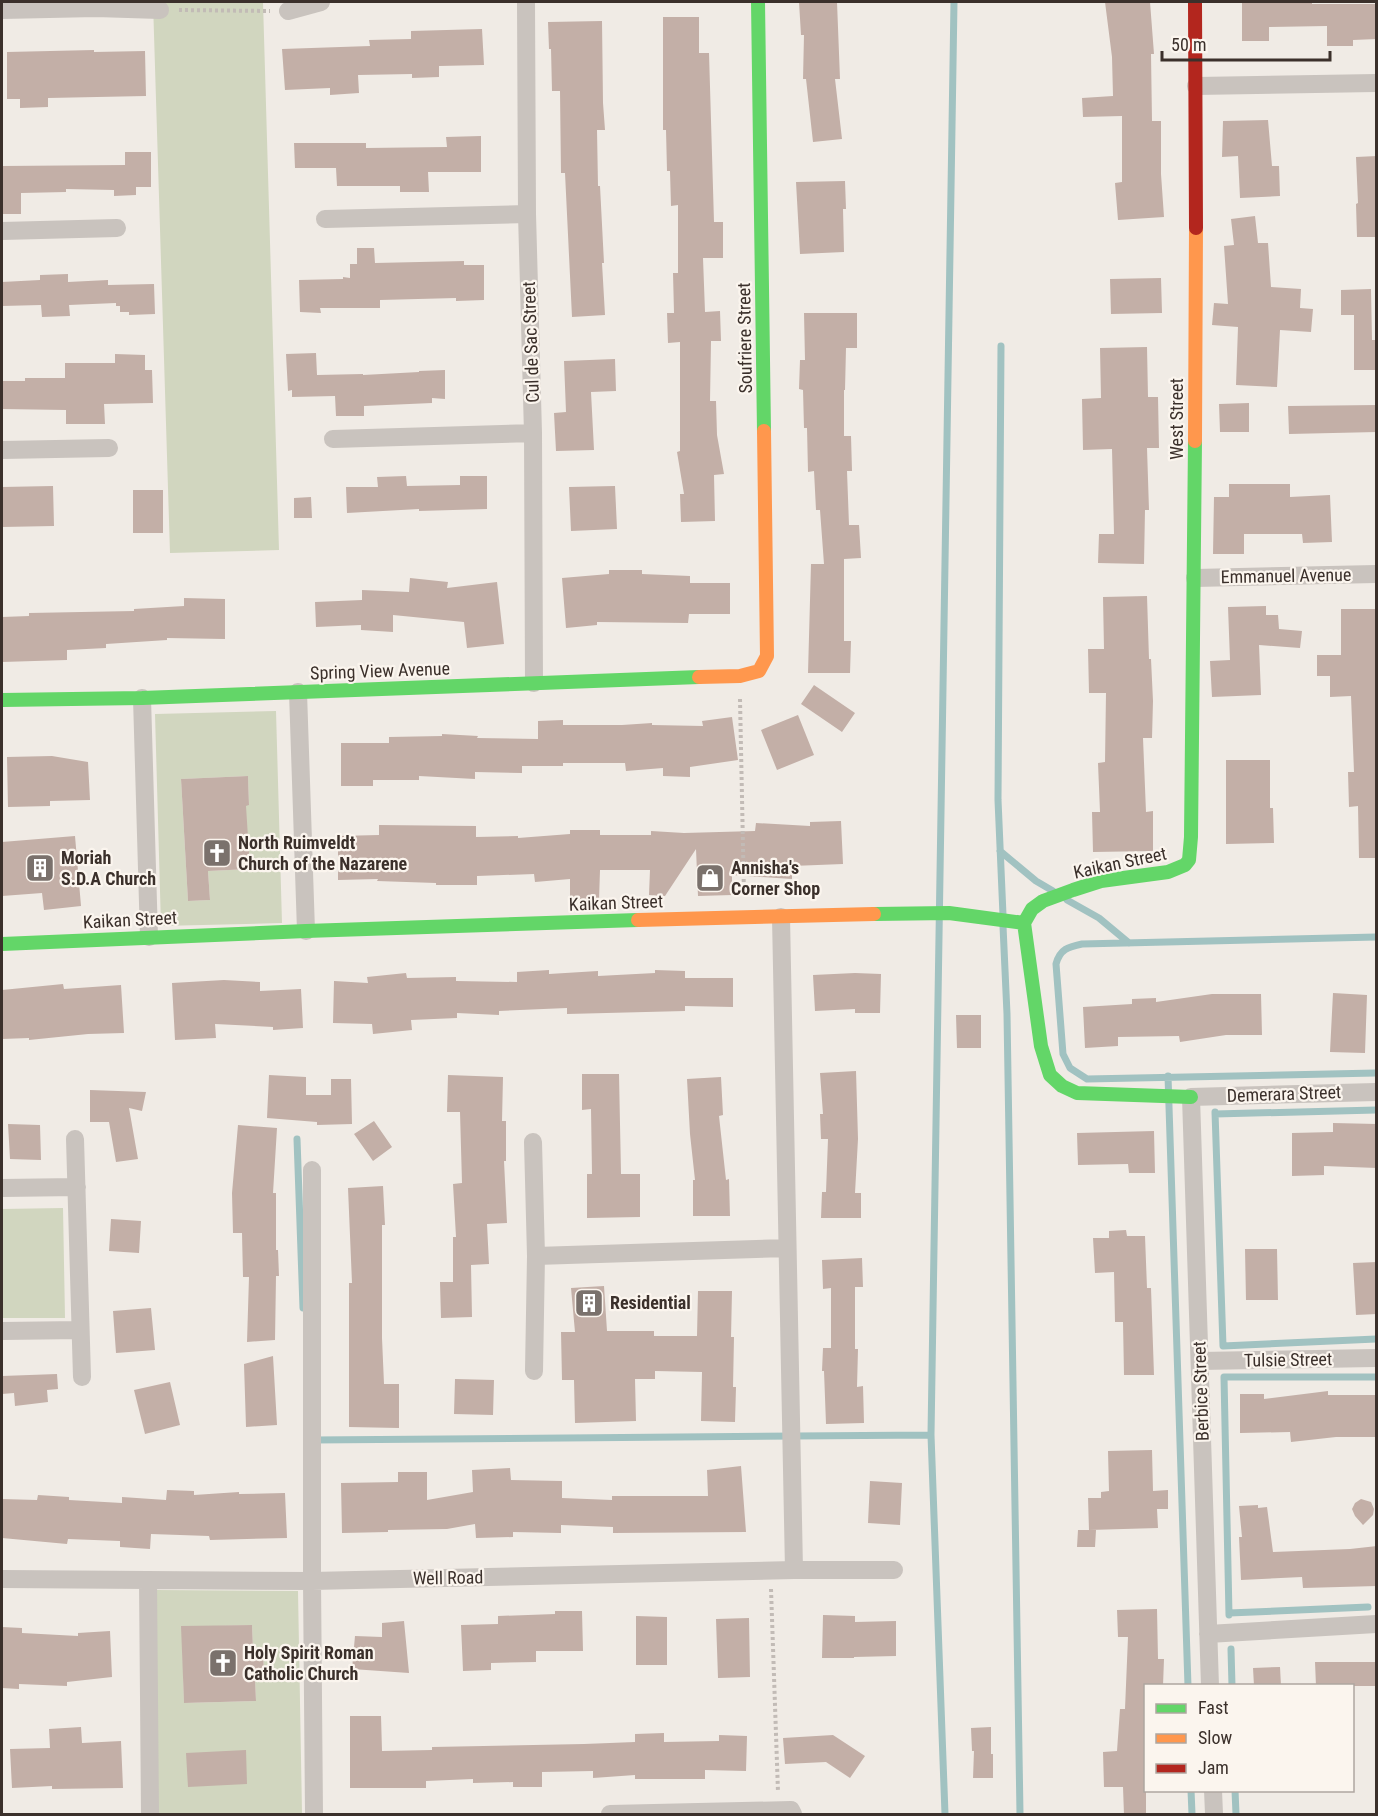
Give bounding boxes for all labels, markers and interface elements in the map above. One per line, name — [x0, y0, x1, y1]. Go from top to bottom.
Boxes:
scale bar — [1162, 24, 1330, 62]
text: 50 m — [1171, 34, 1206, 55]
street label: Cul de Sac Street — [518, 281, 543, 403]
street label: Soufriere Street — [733, 282, 756, 394]
street label: West Street — [1166, 378, 1187, 460]
street label: Emmanuel Avenue — [1221, 564, 1351, 587]
street label: Spring View Avenue — [310, 658, 450, 683]
place label: North Ruimveldt Church of the Nazarene — [238, 832, 408, 874]
church icon: North Ruimveldt Church of the Nazarene — [201, 837, 233, 869]
street label: Kaikan Street — [1072, 842, 1168, 883]
place label: Moriah S.D.A Church — [61, 847, 156, 889]
building icon: Moriah S.D.A Church — [24, 852, 56, 884]
place label: Annisha's Corner Shop — [731, 857, 820, 899]
shop icon: Annisha's Corner Shop — [694, 862, 726, 894]
street label: Kaikan Street — [568, 890, 663, 915]
street label: Kaikan Street — [82, 907, 178, 932]
street label: Demerara Street — [1226, 1081, 1342, 1106]
building icon: Residential — [573, 1287, 605, 1319]
place label: Residential — [610, 1292, 691, 1313]
street label: Berbice Street — [1188, 1341, 1213, 1441]
street label: Tulsie Street — [1244, 1348, 1332, 1371]
street label: Well Road — [413, 1566, 483, 1589]
place label: Holy Spirit Roman Catholic Church — [244, 1642, 374, 1684]
church icon: Holy Spirit Roman Catholic Church — [207, 1647, 239, 1679]
legend — [1144, 1684, 1354, 1792]
text: Fast — [1198, 1697, 1229, 1718]
text: Slow — [1198, 1727, 1233, 1748]
text: Jam — [1198, 1757, 1229, 1778]

